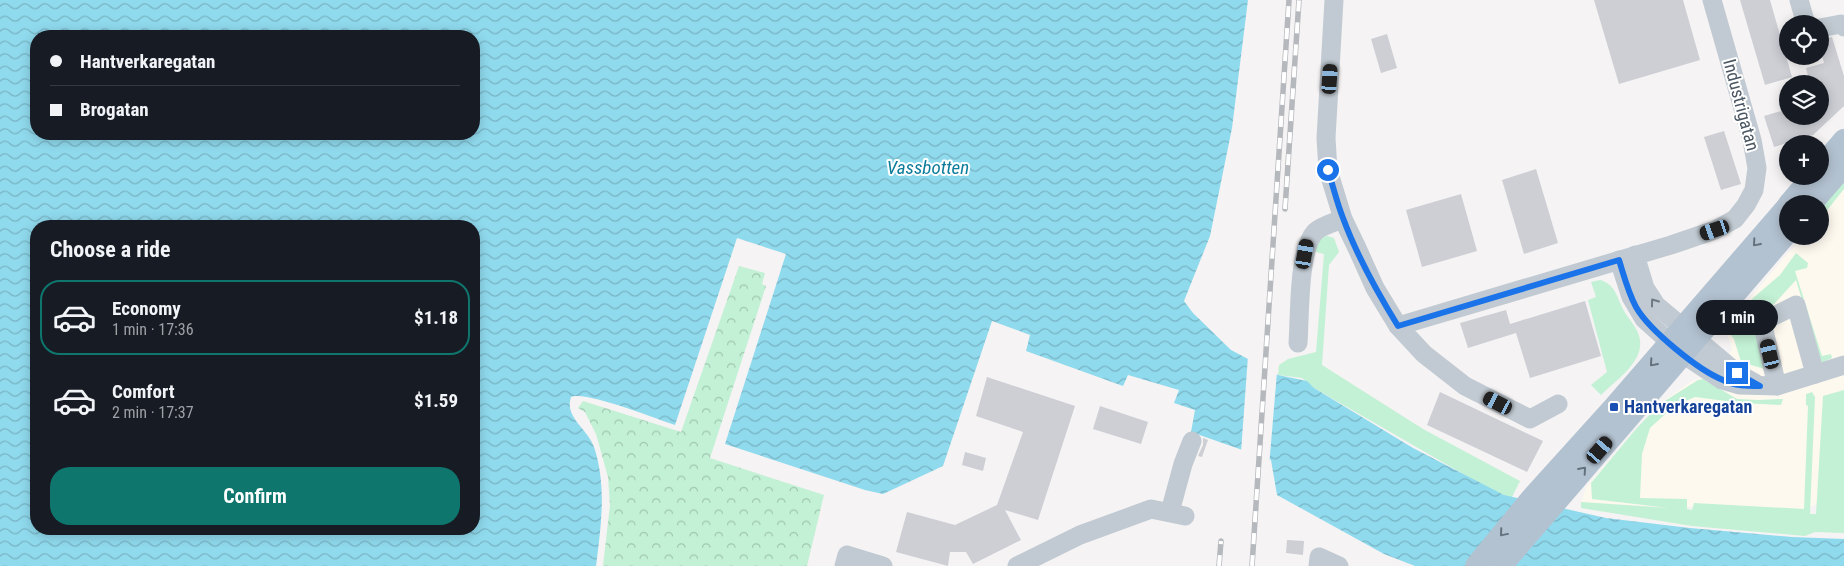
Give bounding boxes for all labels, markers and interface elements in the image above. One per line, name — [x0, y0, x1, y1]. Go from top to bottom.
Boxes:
map controls — [1779, 15, 1829, 245]
button: locate — [1779, 15, 1829, 65]
text: Hantverkaregatan — [80, 50, 215, 73]
street label: Industrigatan — [1719, 57, 1764, 153]
car — [1321, 64, 1338, 94]
button: layers — [1779, 75, 1829, 125]
text: Brogatan — [80, 98, 149, 121]
button: + — [1779, 135, 1829, 185]
water label: Vassbotten — [887, 156, 969, 179]
route start — [1317, 159, 1339, 181]
button: − — [1779, 195, 1829, 245]
car — [1698, 218, 1731, 242]
text: Choose a ride — [50, 237, 171, 262]
one-way arrow — [1752, 237, 1761, 246]
car — [1295, 238, 1314, 270]
icon: car — [52, 295, 97, 340]
text: Economy — [112, 297, 181, 320]
one-way arrow — [1651, 298, 1660, 307]
callout: 1 min — [1696, 300, 1778, 336]
text: $1.18 — [414, 306, 458, 329]
text: 1 min — [1719, 308, 1755, 327]
text: 1 min · 17:36 — [112, 320, 194, 339]
car — [1759, 338, 1780, 370]
one-way arrow — [1649, 358, 1658, 367]
route end — [1726, 362, 1748, 384]
icon: car — [52, 378, 97, 423]
text: Comfort — [112, 380, 175, 403]
text: $1.59 — [414, 389, 458, 412]
car — [1481, 390, 1514, 416]
place label: Hantverkaregatan — [1624, 396, 1752, 417]
marker: Hantverkaregatan — [1608, 401, 1620, 413]
text: 2 min · 17:37 — [112, 403, 194, 422]
car — [1584, 434, 1615, 466]
button: Confirm — [50, 467, 460, 525]
one-way arrow — [1577, 467, 1586, 476]
one-way arrow — [1500, 527, 1509, 536]

